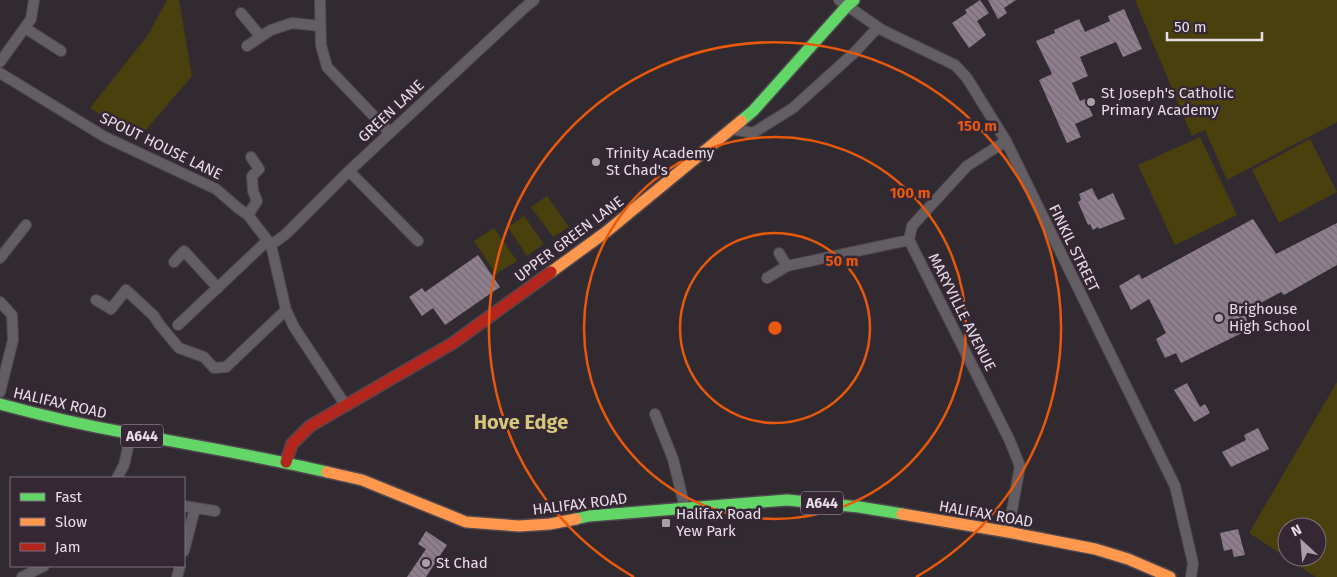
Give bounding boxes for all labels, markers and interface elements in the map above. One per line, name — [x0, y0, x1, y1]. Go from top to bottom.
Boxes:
scale bar — [1167, 10, 1262, 42]
text: 50 m — [1174, 18, 1207, 36]
street label: GREEN LANE — [354, 76, 428, 146]
place label: St Joseph's Catholic Primary Academy — [1101, 84, 1234, 119]
marker: St Joseph's Catholic Primary Academy — [1085, 96, 1097, 108]
street label: SPOUT HOUSE LANE — [97, 109, 225, 183]
text: 150 m — [957, 117, 997, 135]
place label: Trinity Academy St Chad's — [606, 144, 715, 179]
marker: Trinity Academy St Chad's — [590, 156, 602, 168]
text: 100 m — [890, 184, 930, 202]
street label: UPPER GREEN LANE — [511, 192, 627, 286]
street label: FINKIL STREET — [1045, 201, 1103, 295]
street label: MARYVILLE AVENUE — [925, 250, 999, 374]
text: 50 m — [825, 252, 859, 270]
place label: Brighouse High School — [1229, 300, 1311, 335]
marker: Brighouse High School — [1213, 312, 1225, 324]
centre of rings — [766, 319, 784, 337]
street label: HALIFAX ROAD — [11, 383, 109, 423]
district label: Hove Edge — [474, 410, 568, 434]
road number: A644 — [121, 424, 163, 448]
legend — [10, 477, 185, 567]
text: Fast — [55, 488, 82, 506]
street label: HALIFAX ROAD — [532, 489, 628, 519]
road number: A644 — [801, 492, 843, 514]
street label: HALIFAX ROAD — [937, 497, 1035, 531]
place label: Halifax Road Yew Park — [676, 505, 762, 540]
text: Slow — [55, 513, 87, 531]
marker: Halifax Road Yew Park — [660, 517, 672, 529]
north arrow — [1277, 517, 1327, 567]
text: N — [1289, 521, 1304, 540]
text: Jam — [55, 538, 81, 556]
place label: St Chad — [436, 554, 488, 572]
marker: St Chad — [420, 557, 432, 569]

